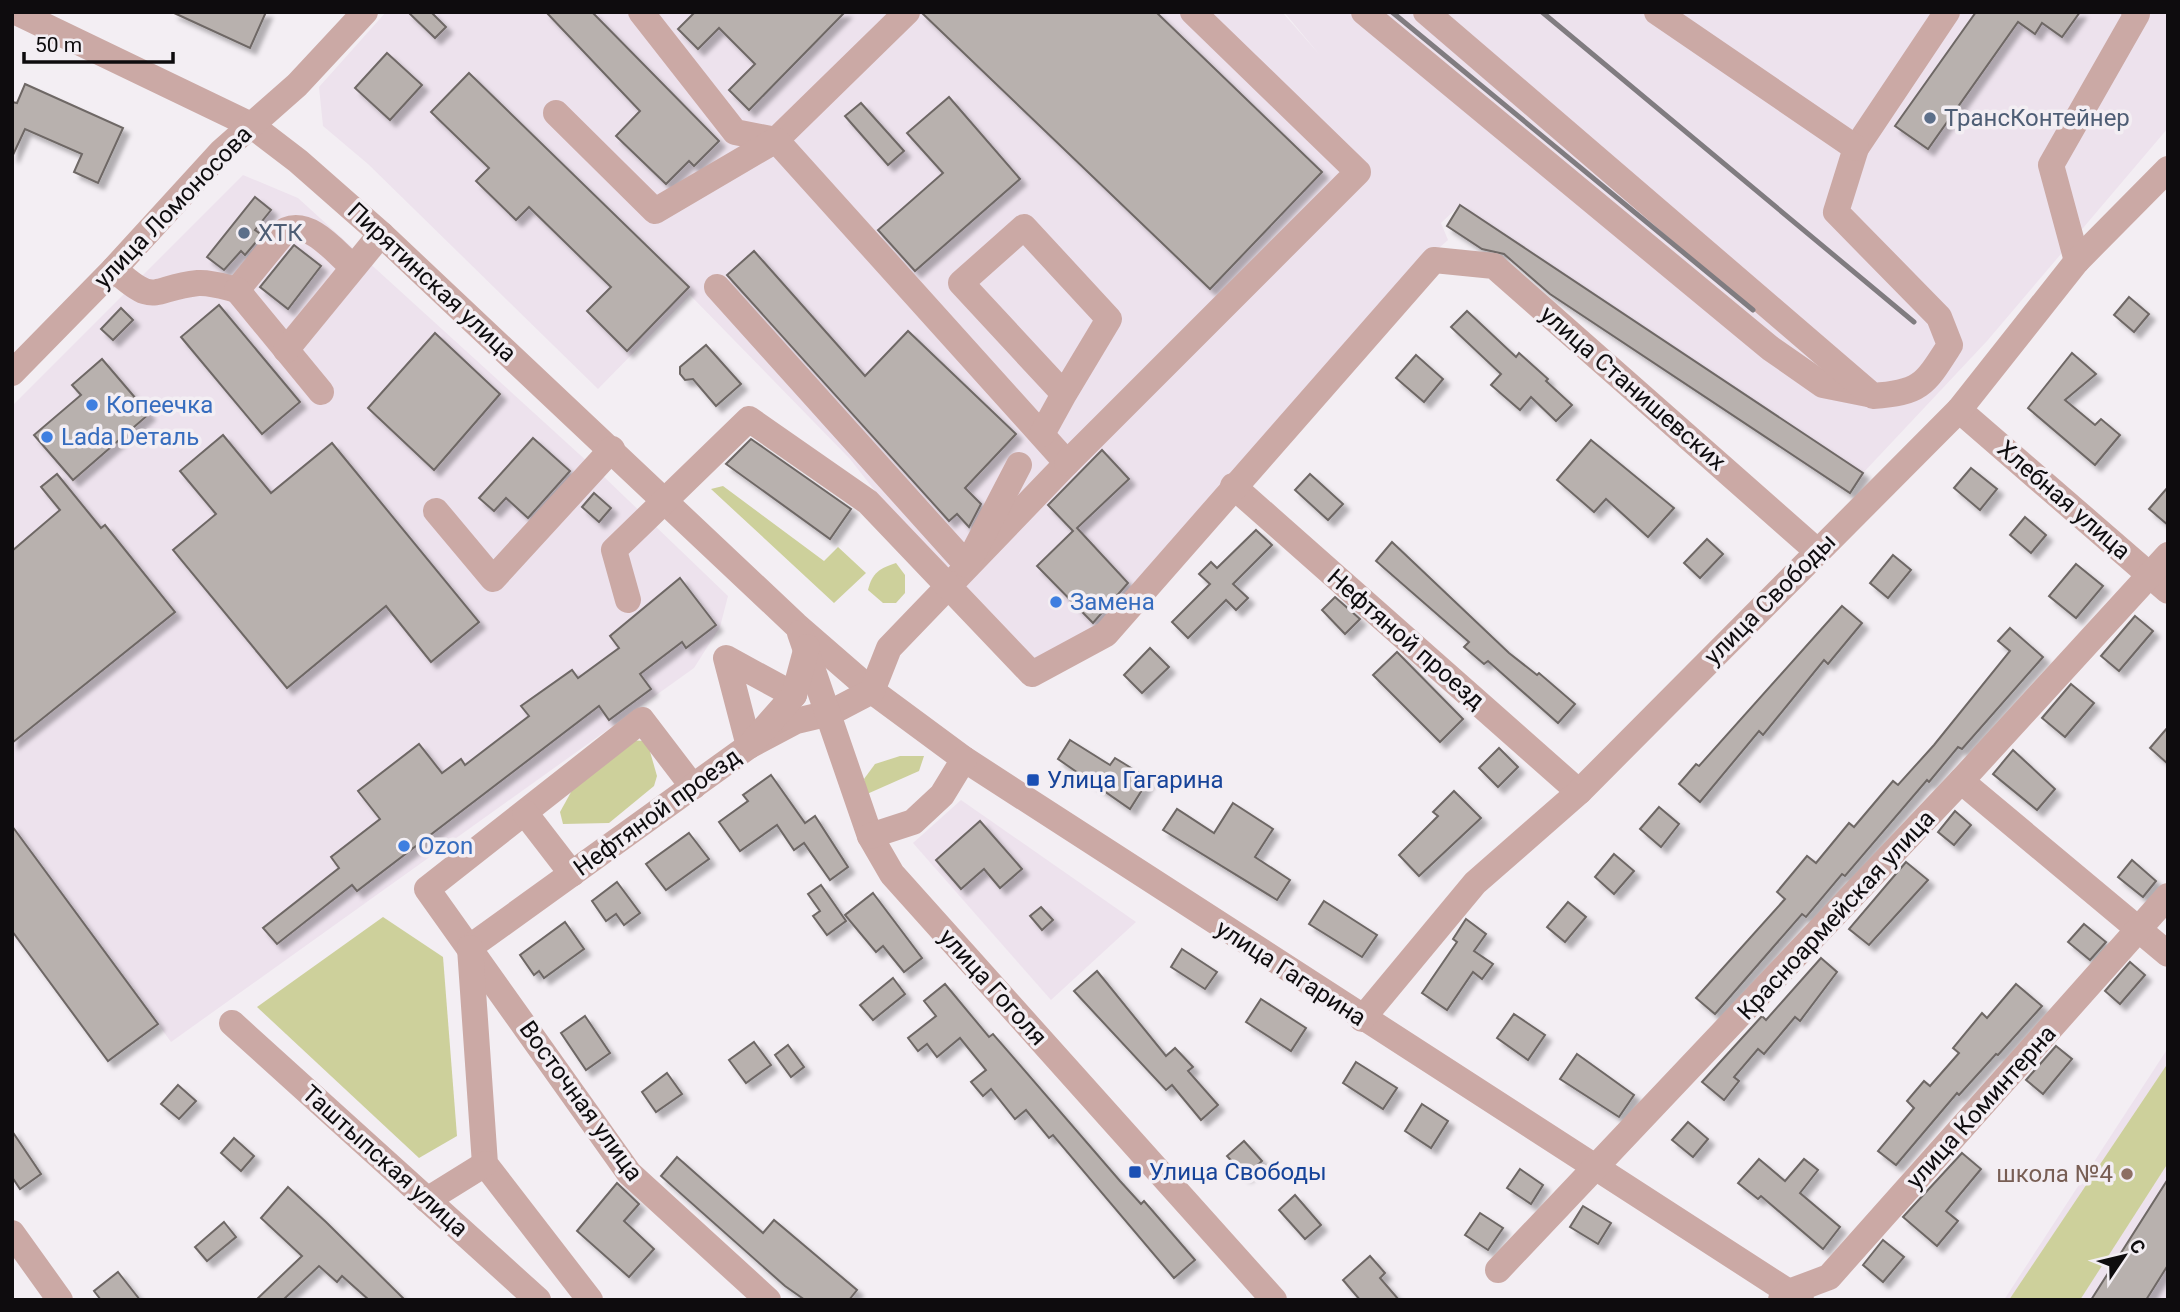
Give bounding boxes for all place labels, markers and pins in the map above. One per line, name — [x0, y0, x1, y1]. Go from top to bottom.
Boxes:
place label: ТрансКонтейнер — [1944, 104, 2130, 132]
marker: ТрансКонтейнер — [1922, 110, 1938, 126]
place label: ХТК — [258, 219, 303, 247]
marker: ХТК — [236, 225, 252, 241]
place label: Копеечка — [106, 391, 213, 419]
marker: Копеечка — [84, 397, 100, 413]
place label: Lada Dеталь — [61, 423, 199, 451]
marker: Lada Dеталь — [39, 429, 55, 445]
place label: Замена — [1070, 588, 1155, 616]
marker: Замена — [1048, 594, 1064, 610]
place label: Улица Гагарина — [1047, 766, 1224, 794]
marker: Улица Гагарина — [1025, 772, 1041, 788]
place label: Ozon — [418, 832, 473, 860]
marker: Ozon — [396, 838, 412, 854]
place label: Улица Свободы — [1149, 1158, 1327, 1186]
place label: школа №4 — [1996, 1160, 2113, 1188]
marker: Улица Свободы — [1127, 1164, 1143, 1180]
marker: школа №4 — [2119, 1166, 2135, 1182]

